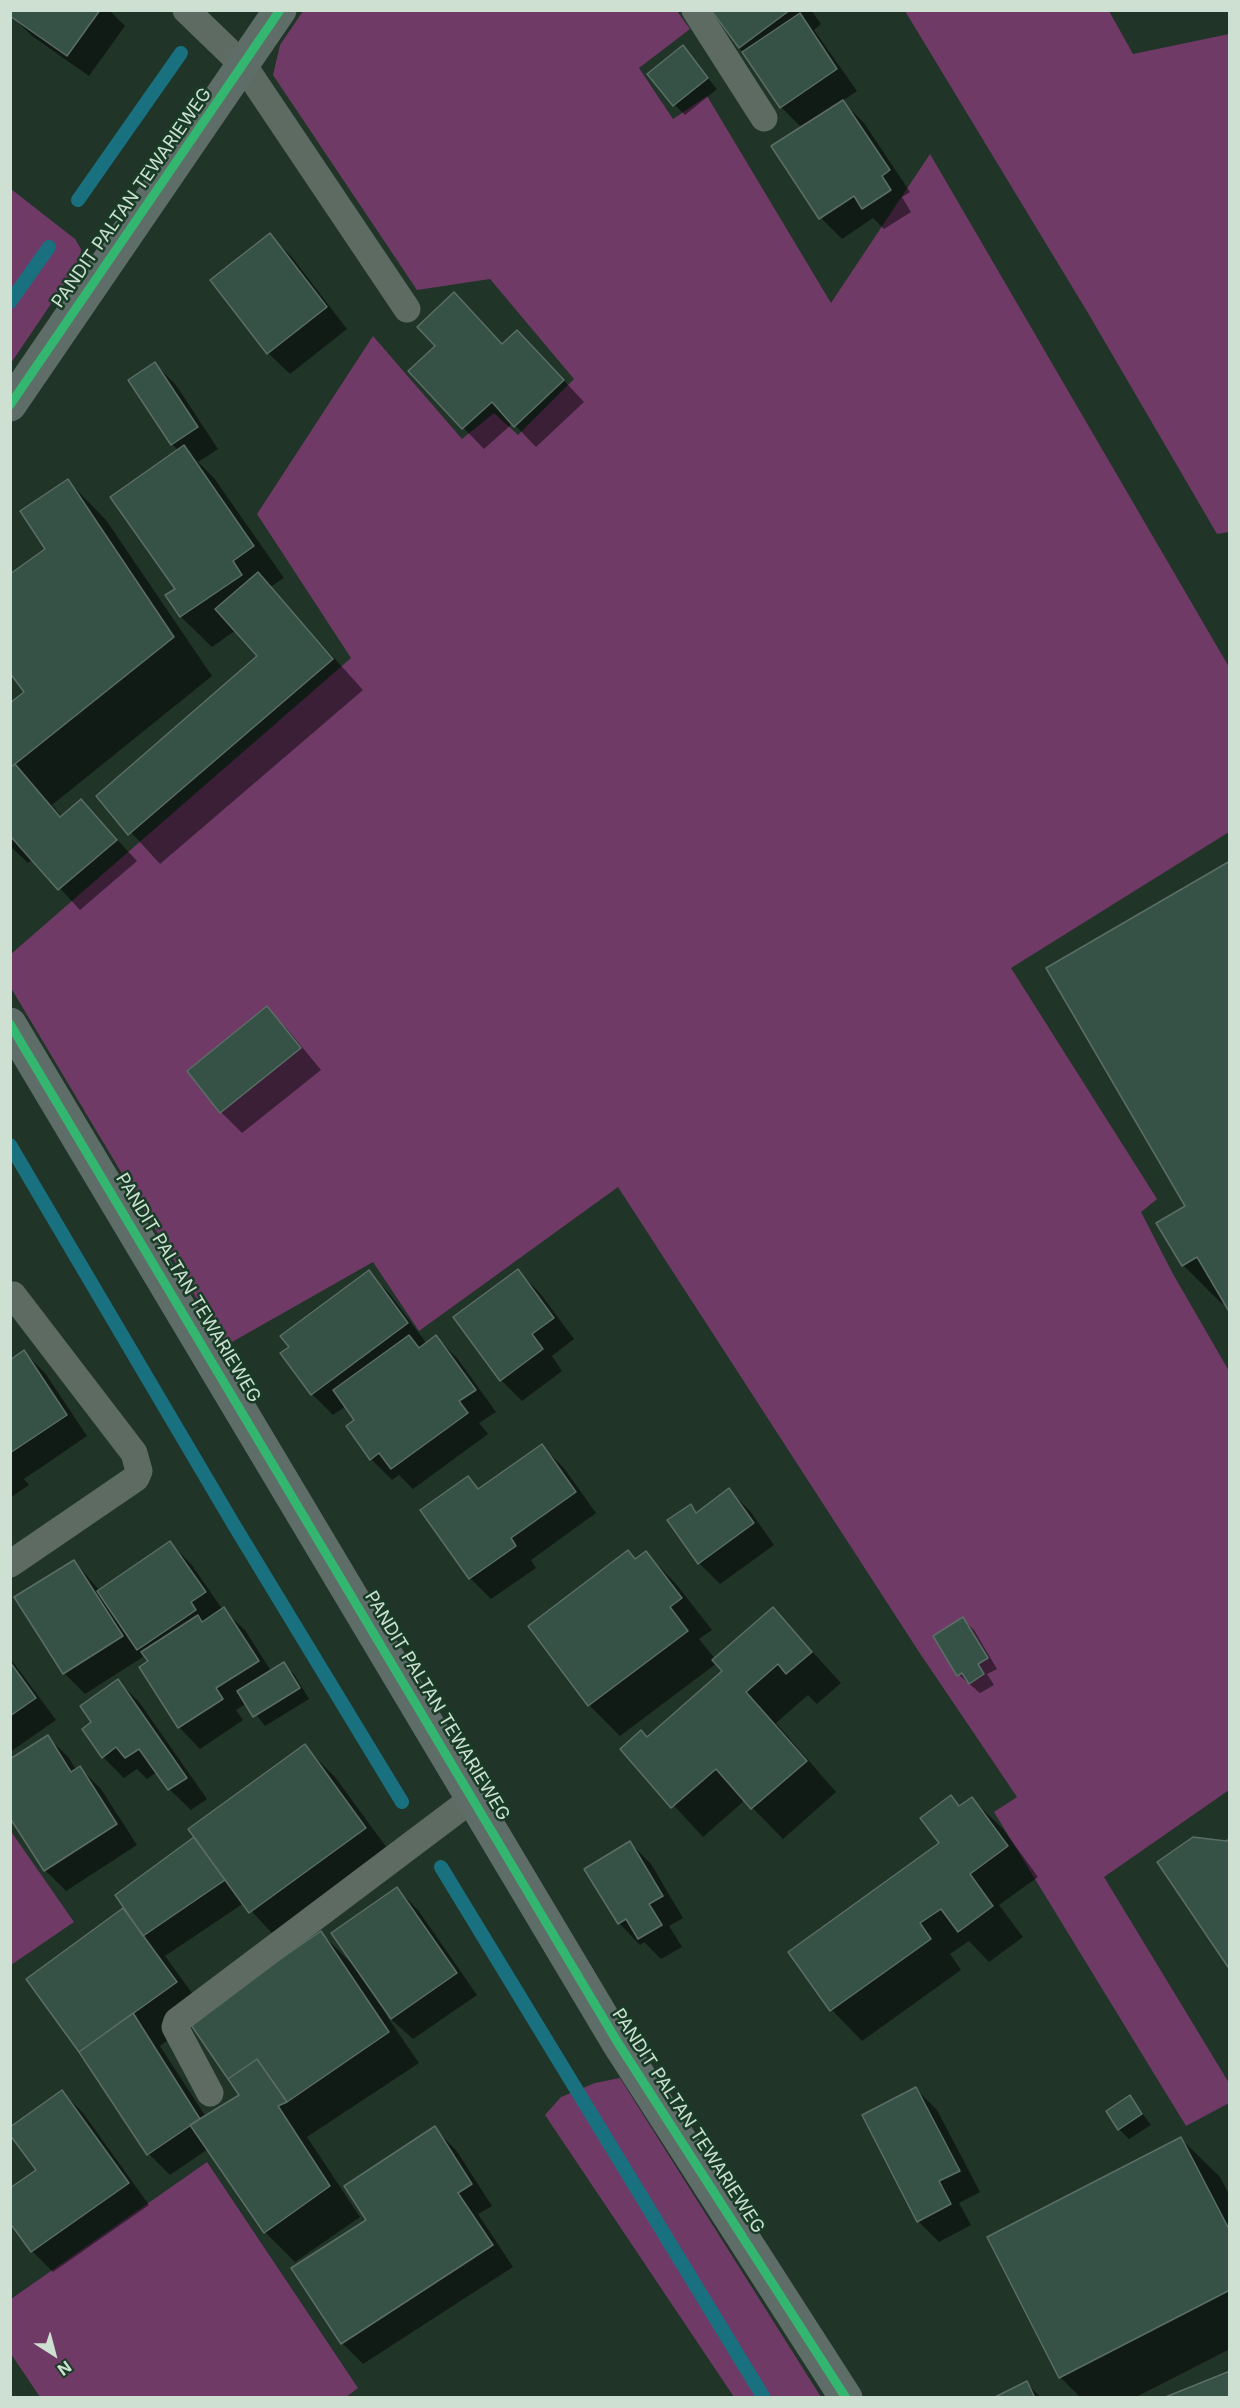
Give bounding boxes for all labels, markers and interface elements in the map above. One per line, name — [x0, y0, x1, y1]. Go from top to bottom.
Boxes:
street label: PANDIT PALTAN TEWARIEWEG — [48, 84, 216, 312]
street label: PANDIT PALTAN TEWARIEWEG — [111, 1169, 265, 1407]
street label: PANDIT PALTAN TEWARIEWEG — [360, 1587, 514, 1825]
street label: PANDIT PALTAN TEWARIEWEG — [607, 2005, 769, 2237]
north arrow — [24, 2324, 84, 2384]
text: N — [54, 2357, 75, 2380]

